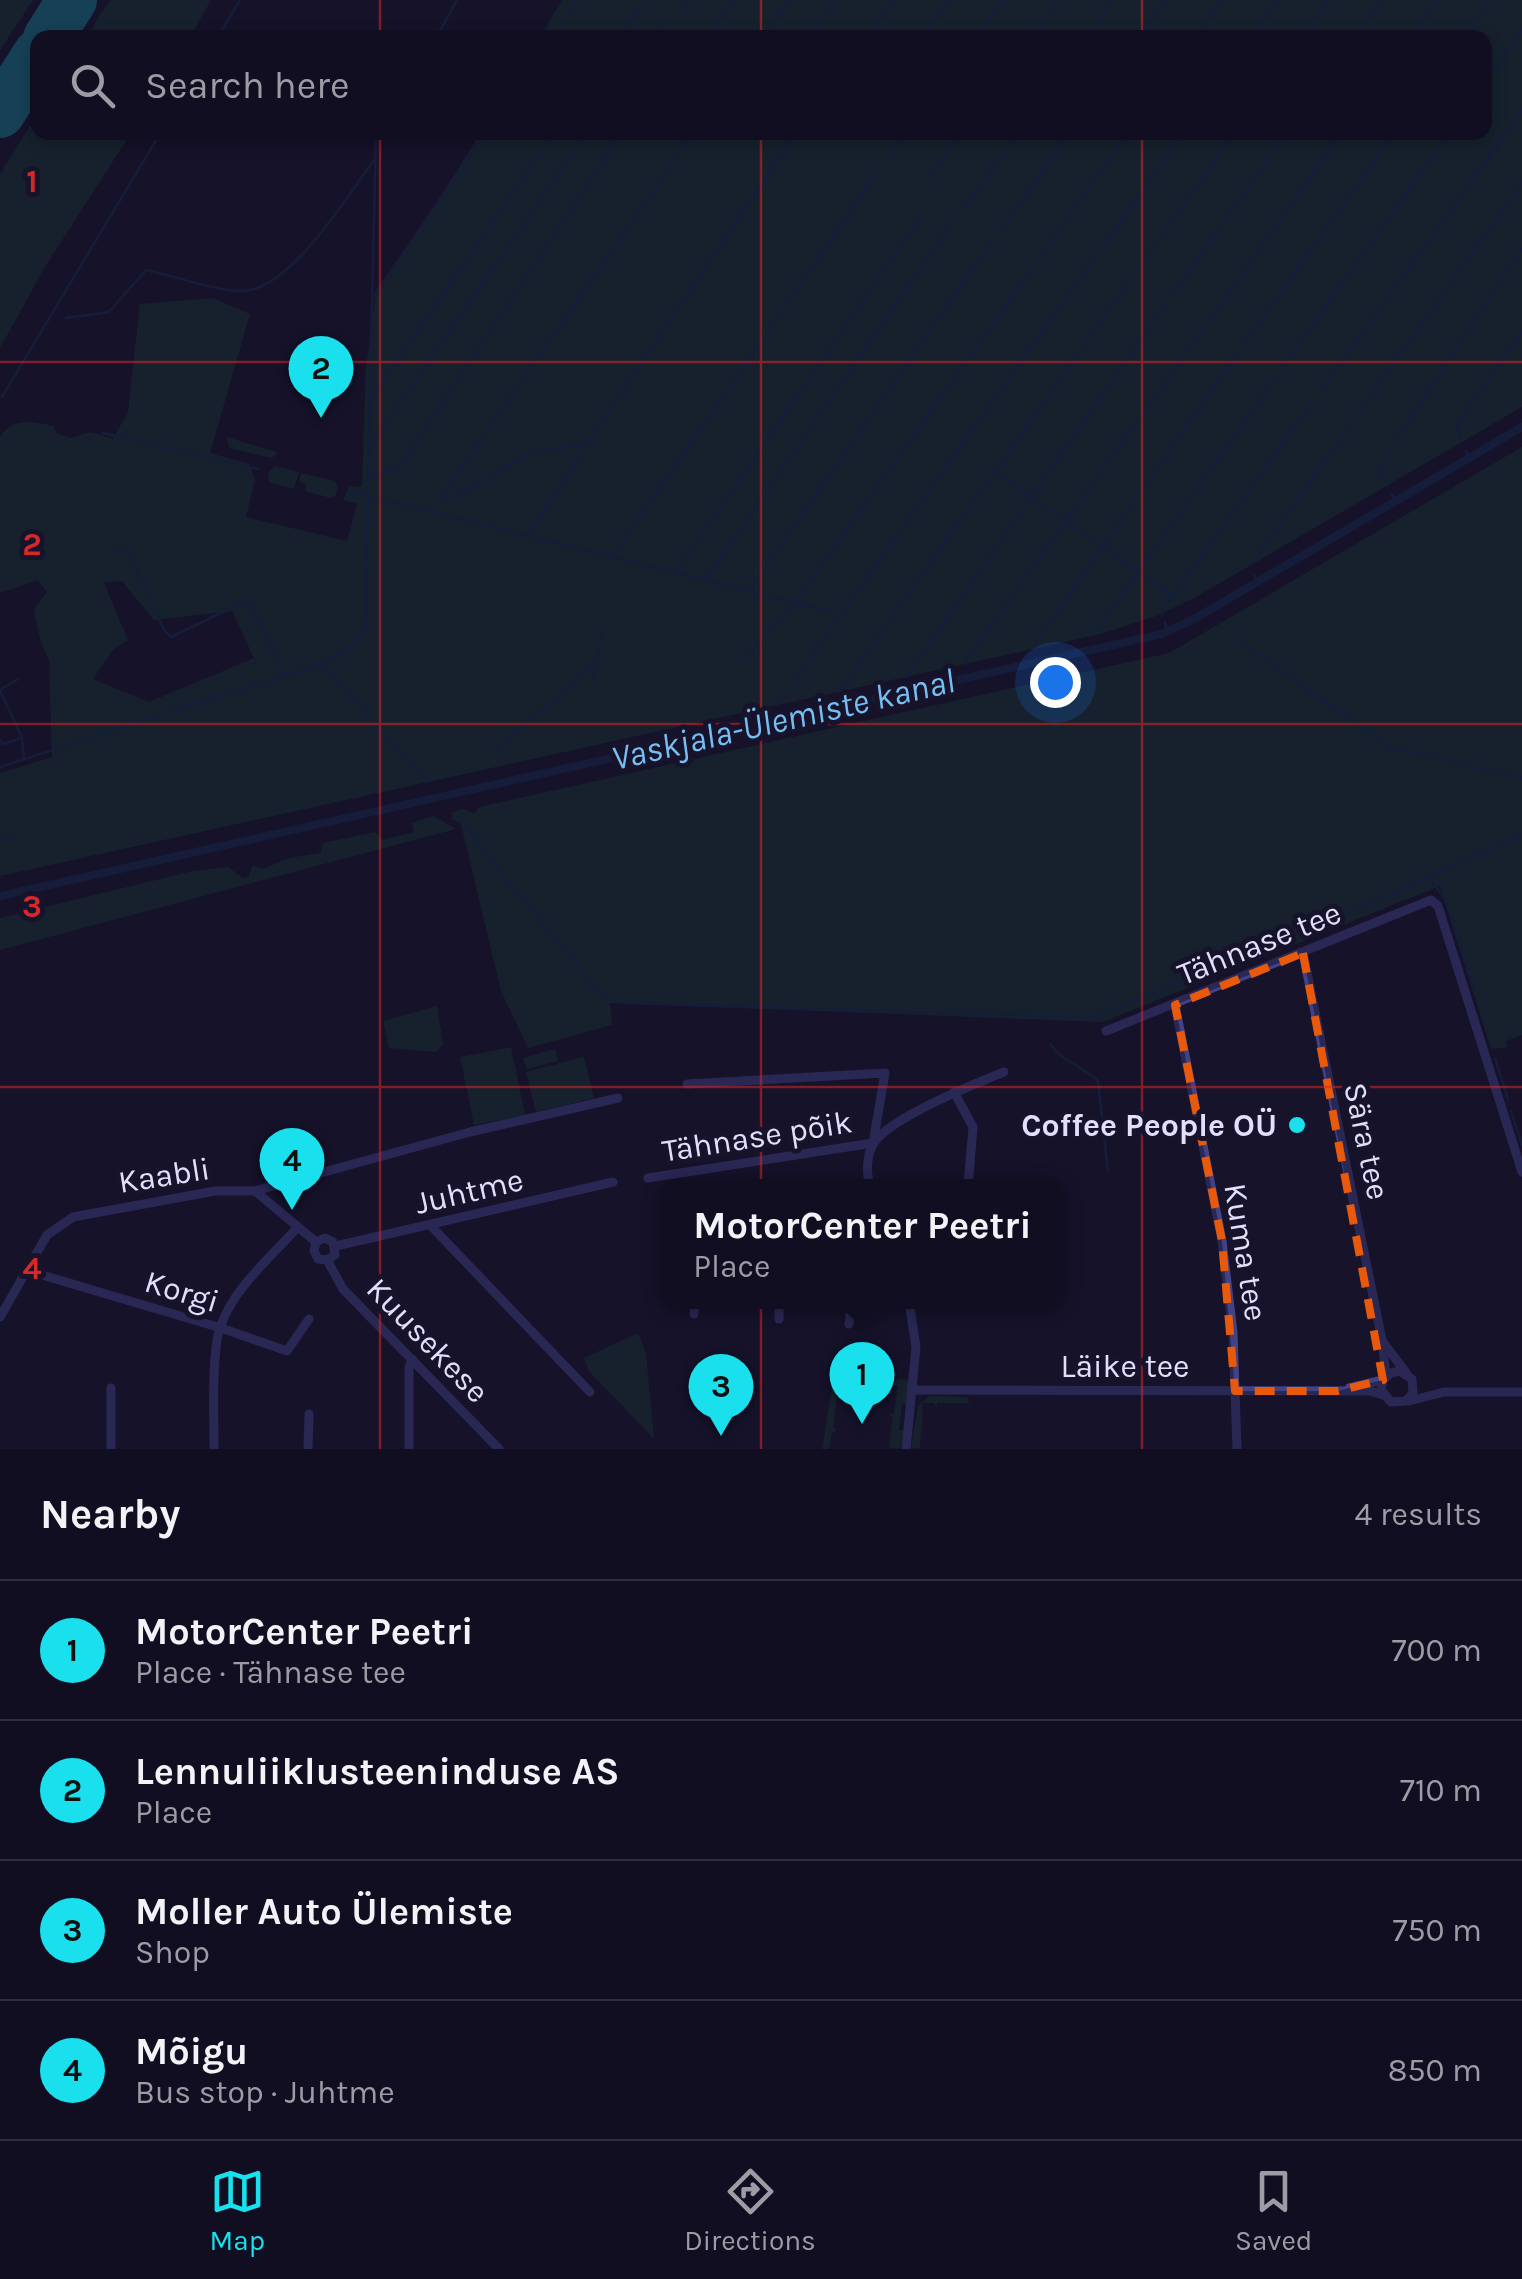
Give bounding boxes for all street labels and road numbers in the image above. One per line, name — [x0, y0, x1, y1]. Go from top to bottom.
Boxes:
street label: Tähnase tee — [1172, 894, 1346, 993]
street label: Sära tee — [1336, 1079, 1397, 1203]
street label: Tähnase põik — [660, 1103, 855, 1170]
street label: Kaabli — [116, 1150, 212, 1201]
street label: Juhtme — [411, 1161, 527, 1222]
street label: Kuma tee — [1216, 1181, 1275, 1324]
street label: Korgi — [140, 1263, 223, 1320]
street label: Kuusekese — [359, 1270, 496, 1410]
street label: Läike tee — [1060, 1348, 1190, 1385]

